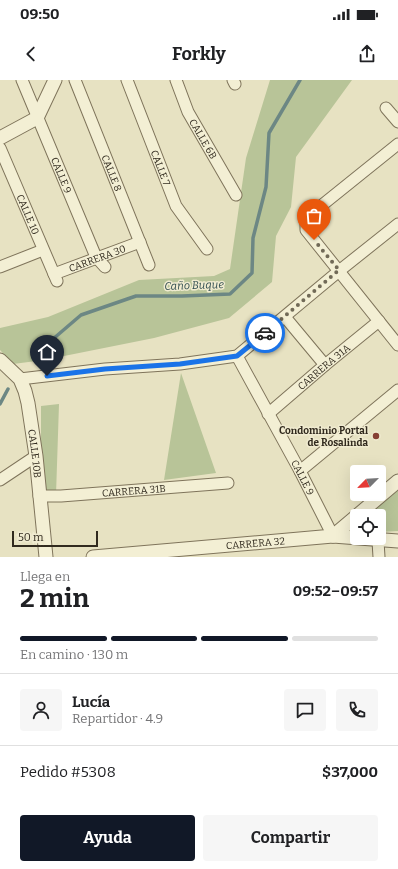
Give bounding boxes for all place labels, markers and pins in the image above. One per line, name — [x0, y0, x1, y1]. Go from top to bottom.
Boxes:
pin — [297, 199, 331, 240]
pin — [30, 335, 64, 376]
place label: Condominio Portal de Rosalinda — [279, 425, 368, 449]
marker: Condominio Portal de Rosalinda — [371, 431, 381, 441]

